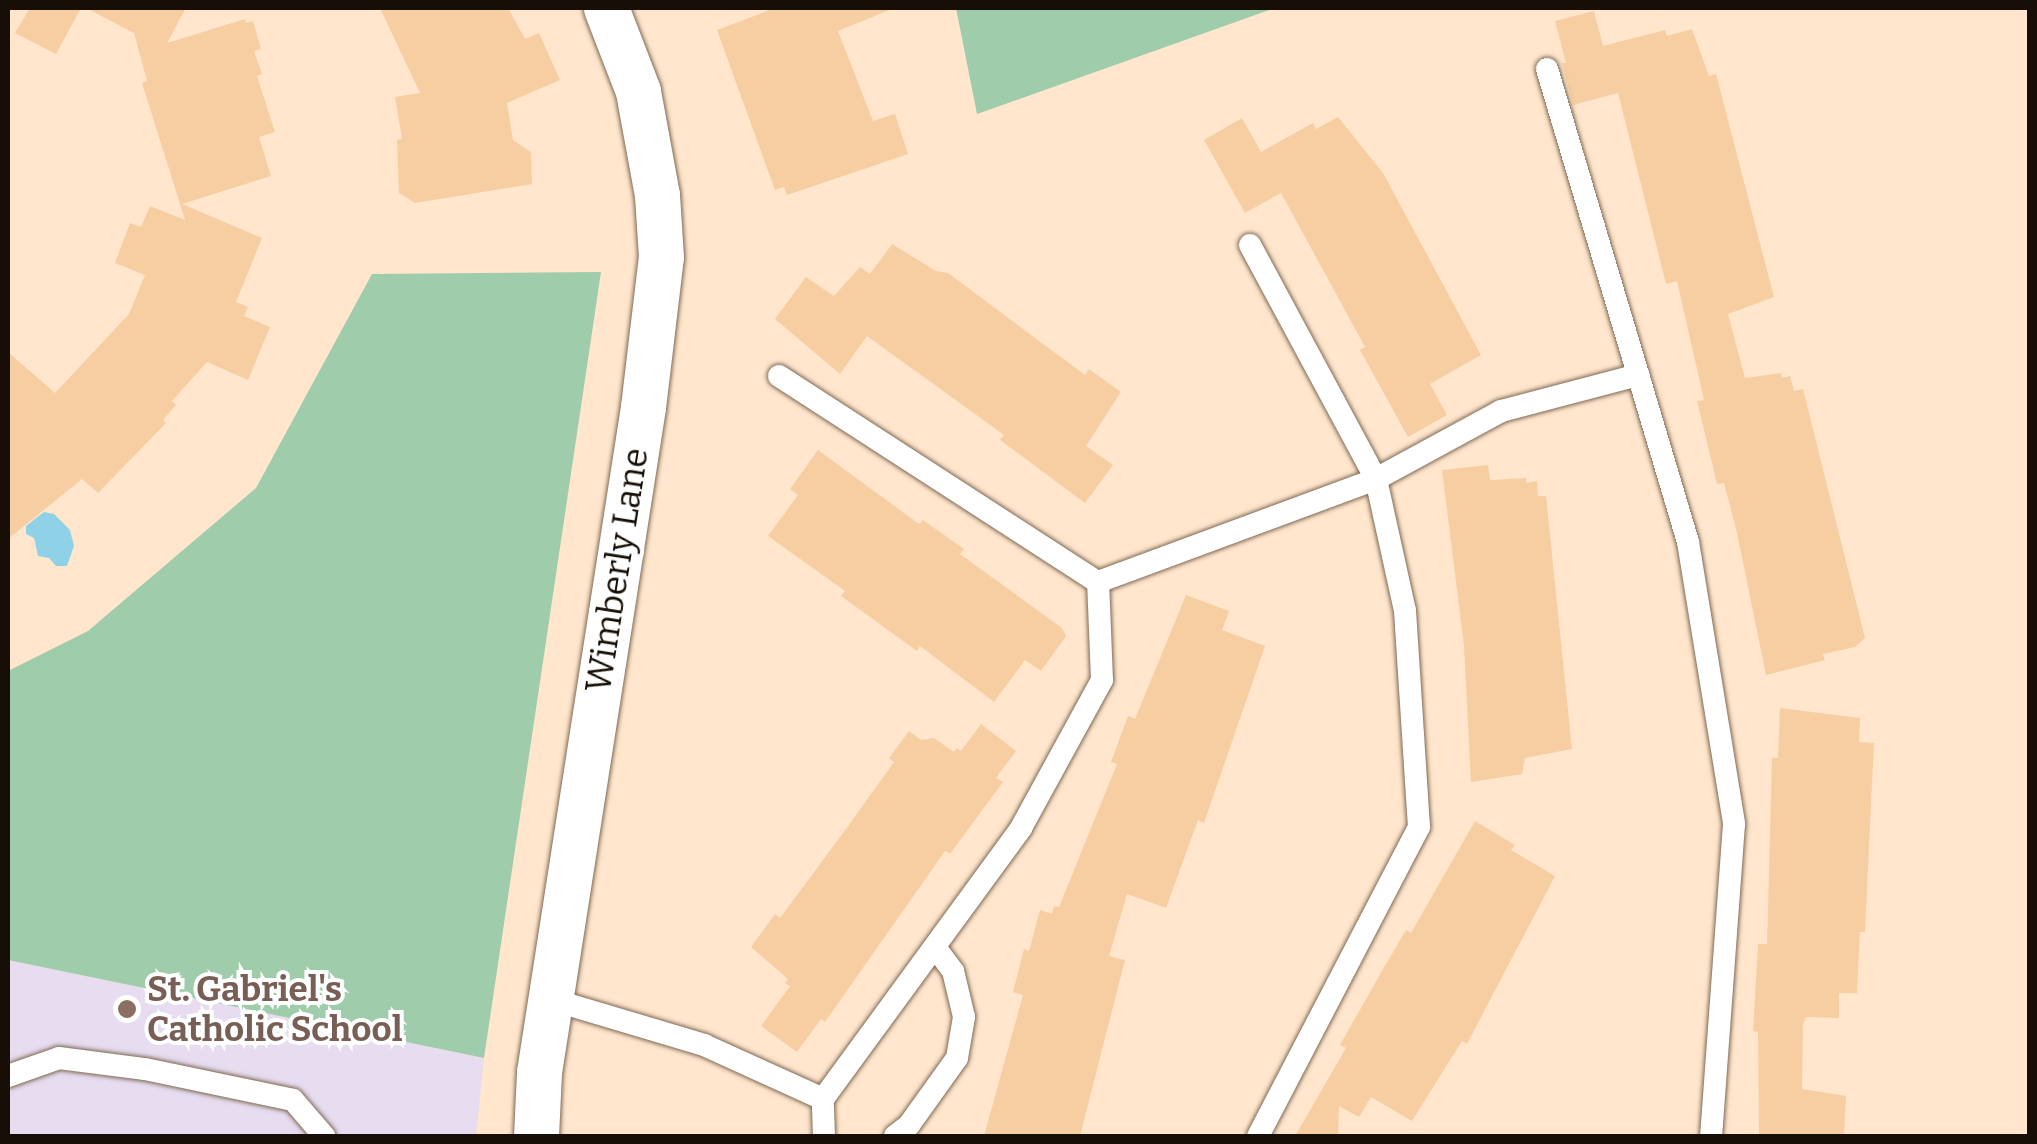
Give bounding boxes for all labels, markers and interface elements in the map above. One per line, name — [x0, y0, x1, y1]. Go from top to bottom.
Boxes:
street label: Wimberly Lane — [577, 445, 657, 695]
place label: St. Gabriel's Catholic School — [147, 968, 402, 1050]
marker: St. Gabriel's Catholic School — [116, 998, 138, 1020]

